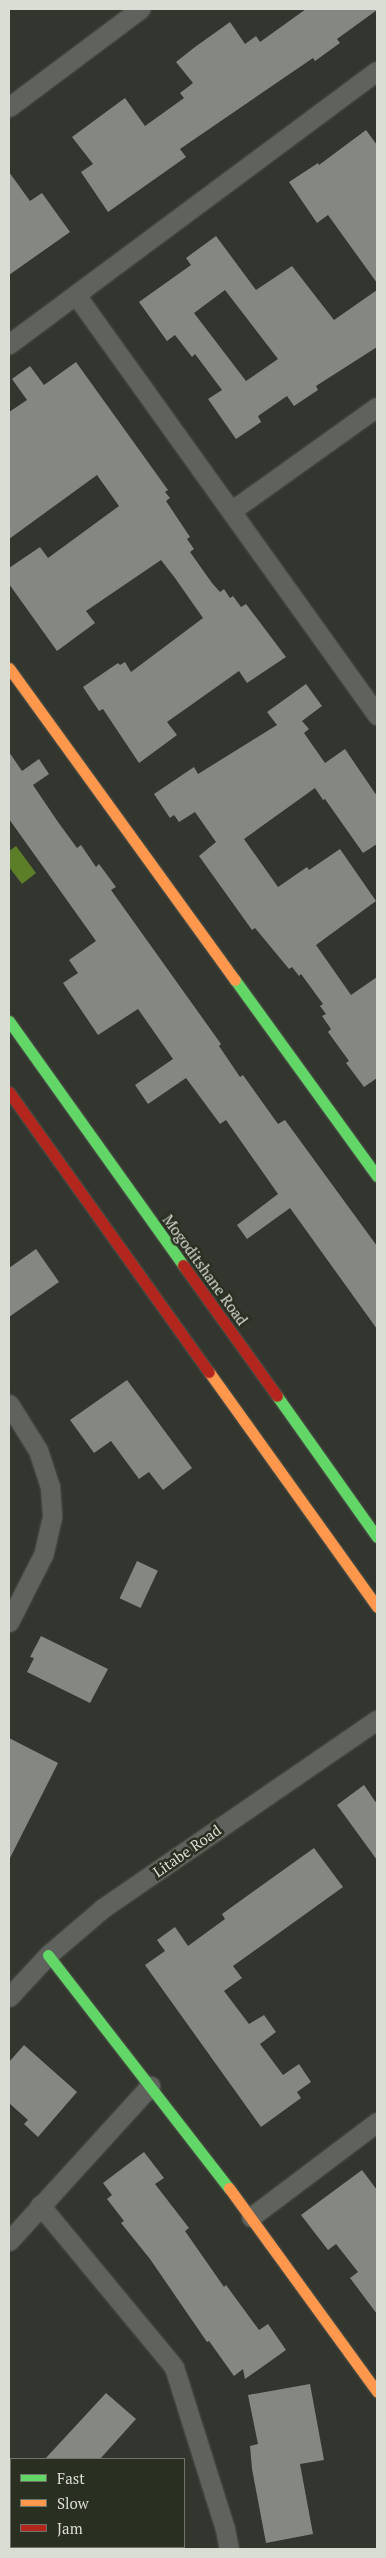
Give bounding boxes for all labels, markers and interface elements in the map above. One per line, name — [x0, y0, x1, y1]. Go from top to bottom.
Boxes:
street label: Mogoditshane Road — [159, 1211, 251, 1329]
street label: Litabe Road — [150, 1821, 224, 1881]
legend — [10, 2458, 185, 2548]
text: Fast — [57, 2468, 85, 2488]
text: Slow — [57, 2493, 89, 2513]
text: Jam — [57, 2518, 83, 2538]

